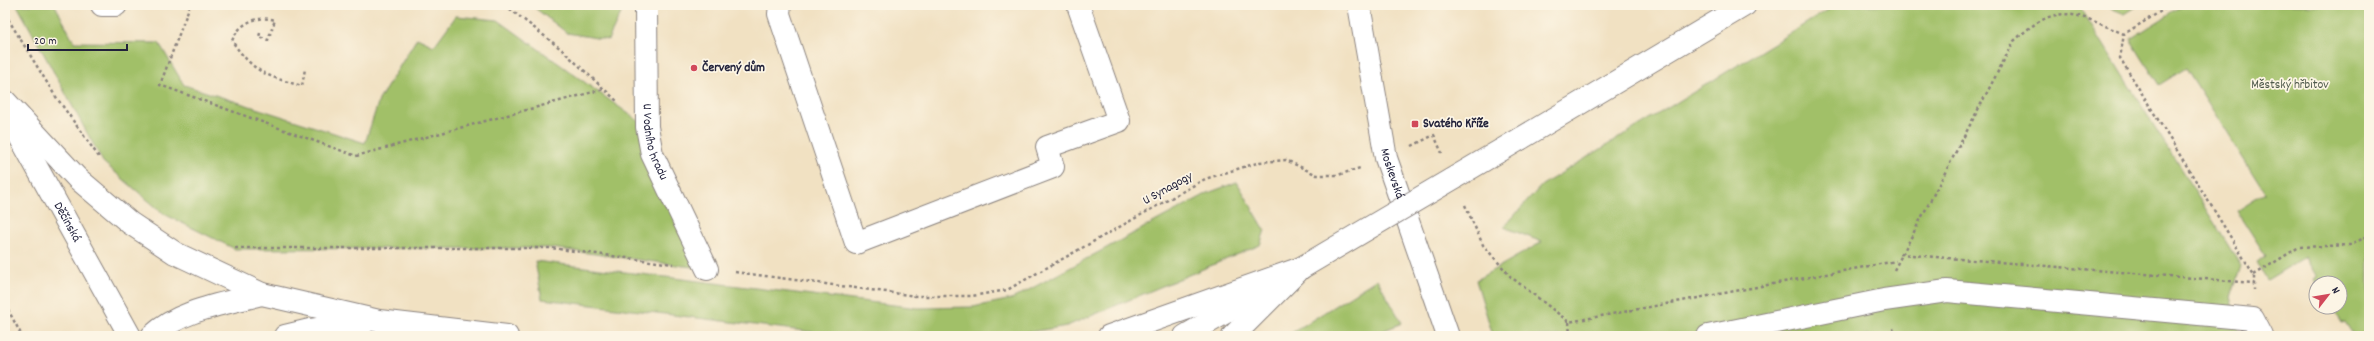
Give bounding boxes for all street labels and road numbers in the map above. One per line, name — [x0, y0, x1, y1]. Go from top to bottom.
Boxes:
street label: U Vodního hradu — [637, 103, 673, 183]
street label: Moskevská — [1375, 147, 1409, 202]
street label: U Synagogy — [1139, 167, 1197, 211]
street label: Děčínská — [48, 199, 86, 246]

